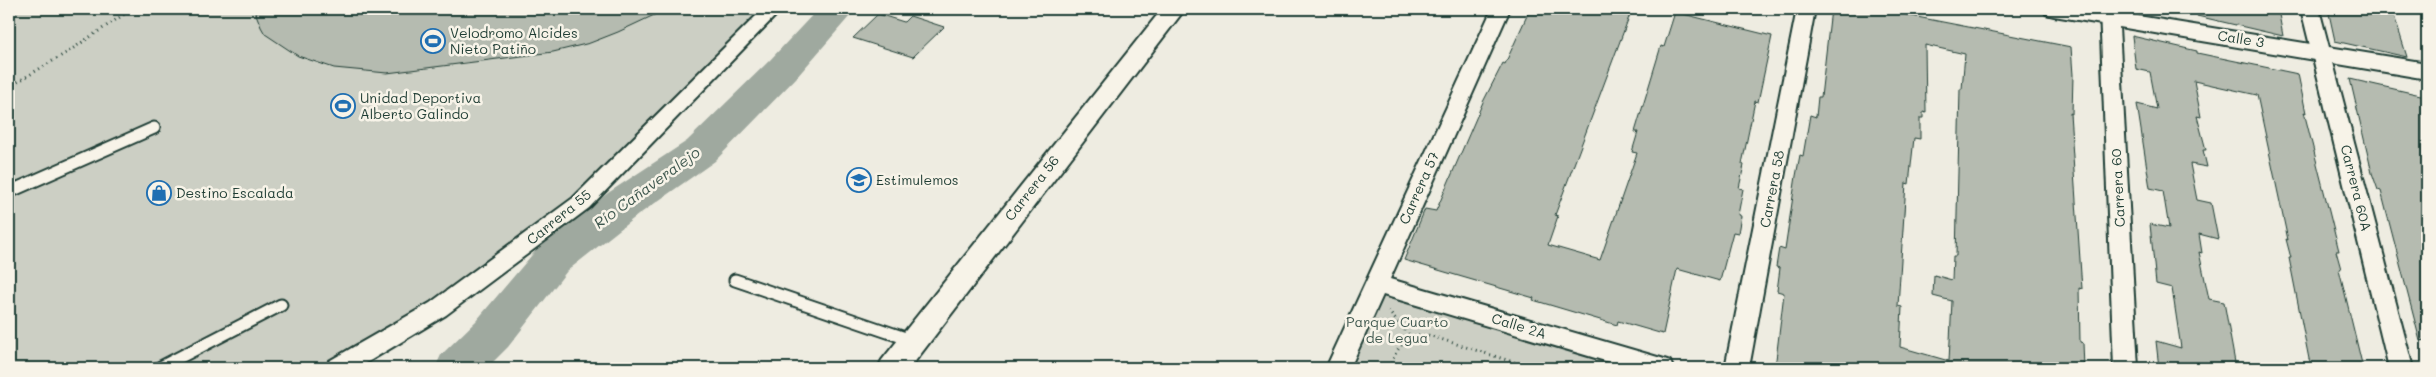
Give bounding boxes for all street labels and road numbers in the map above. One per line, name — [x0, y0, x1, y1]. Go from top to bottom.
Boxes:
street label: Calle 3 — [2216, 25, 2266, 52]
street label: Carrera 60A — [2337, 143, 2376, 233]
street label: Carrera 57 — [1394, 148, 1443, 227]
street label: Carrera 60 — [2106, 148, 2129, 228]
street label: Carrera 58 — [1755, 149, 1788, 229]
street label: Carrera 56 — [1000, 151, 1063, 224]
street label: Carrera 55 — [522, 185, 595, 249]
street label: Calle 2A — [1489, 308, 1549, 343]

